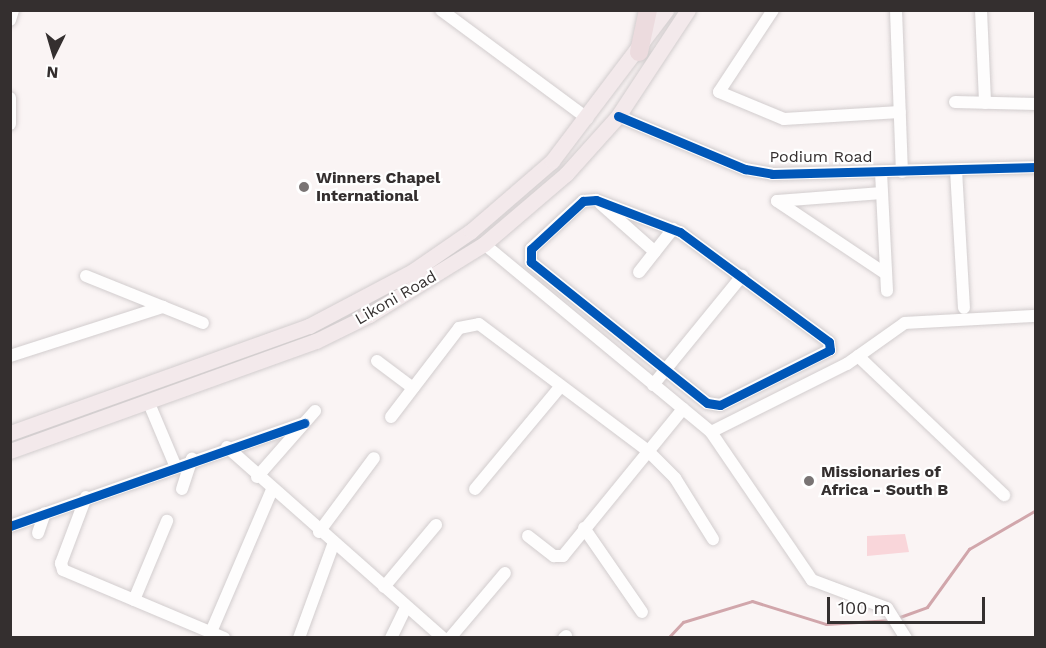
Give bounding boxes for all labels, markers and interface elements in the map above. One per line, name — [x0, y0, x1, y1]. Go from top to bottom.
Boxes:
north arrow — [24, 24, 84, 84]
text: N — [46, 62, 59, 82]
street label: Podium Road — [769, 147, 873, 167]
place label: Winners Chapel International — [316, 168, 440, 206]
marker: Winners Chapel International — [297, 180, 311, 194]
street label: Likoni Road — [352, 267, 440, 329]
place label: Missionaries of Africa - South B — [821, 462, 948, 500]
marker: Missionaries of Africa - South B — [802, 474, 816, 488]
scale bar — [830, 585, 988, 623]
text: 100 m — [838, 597, 891, 618]

